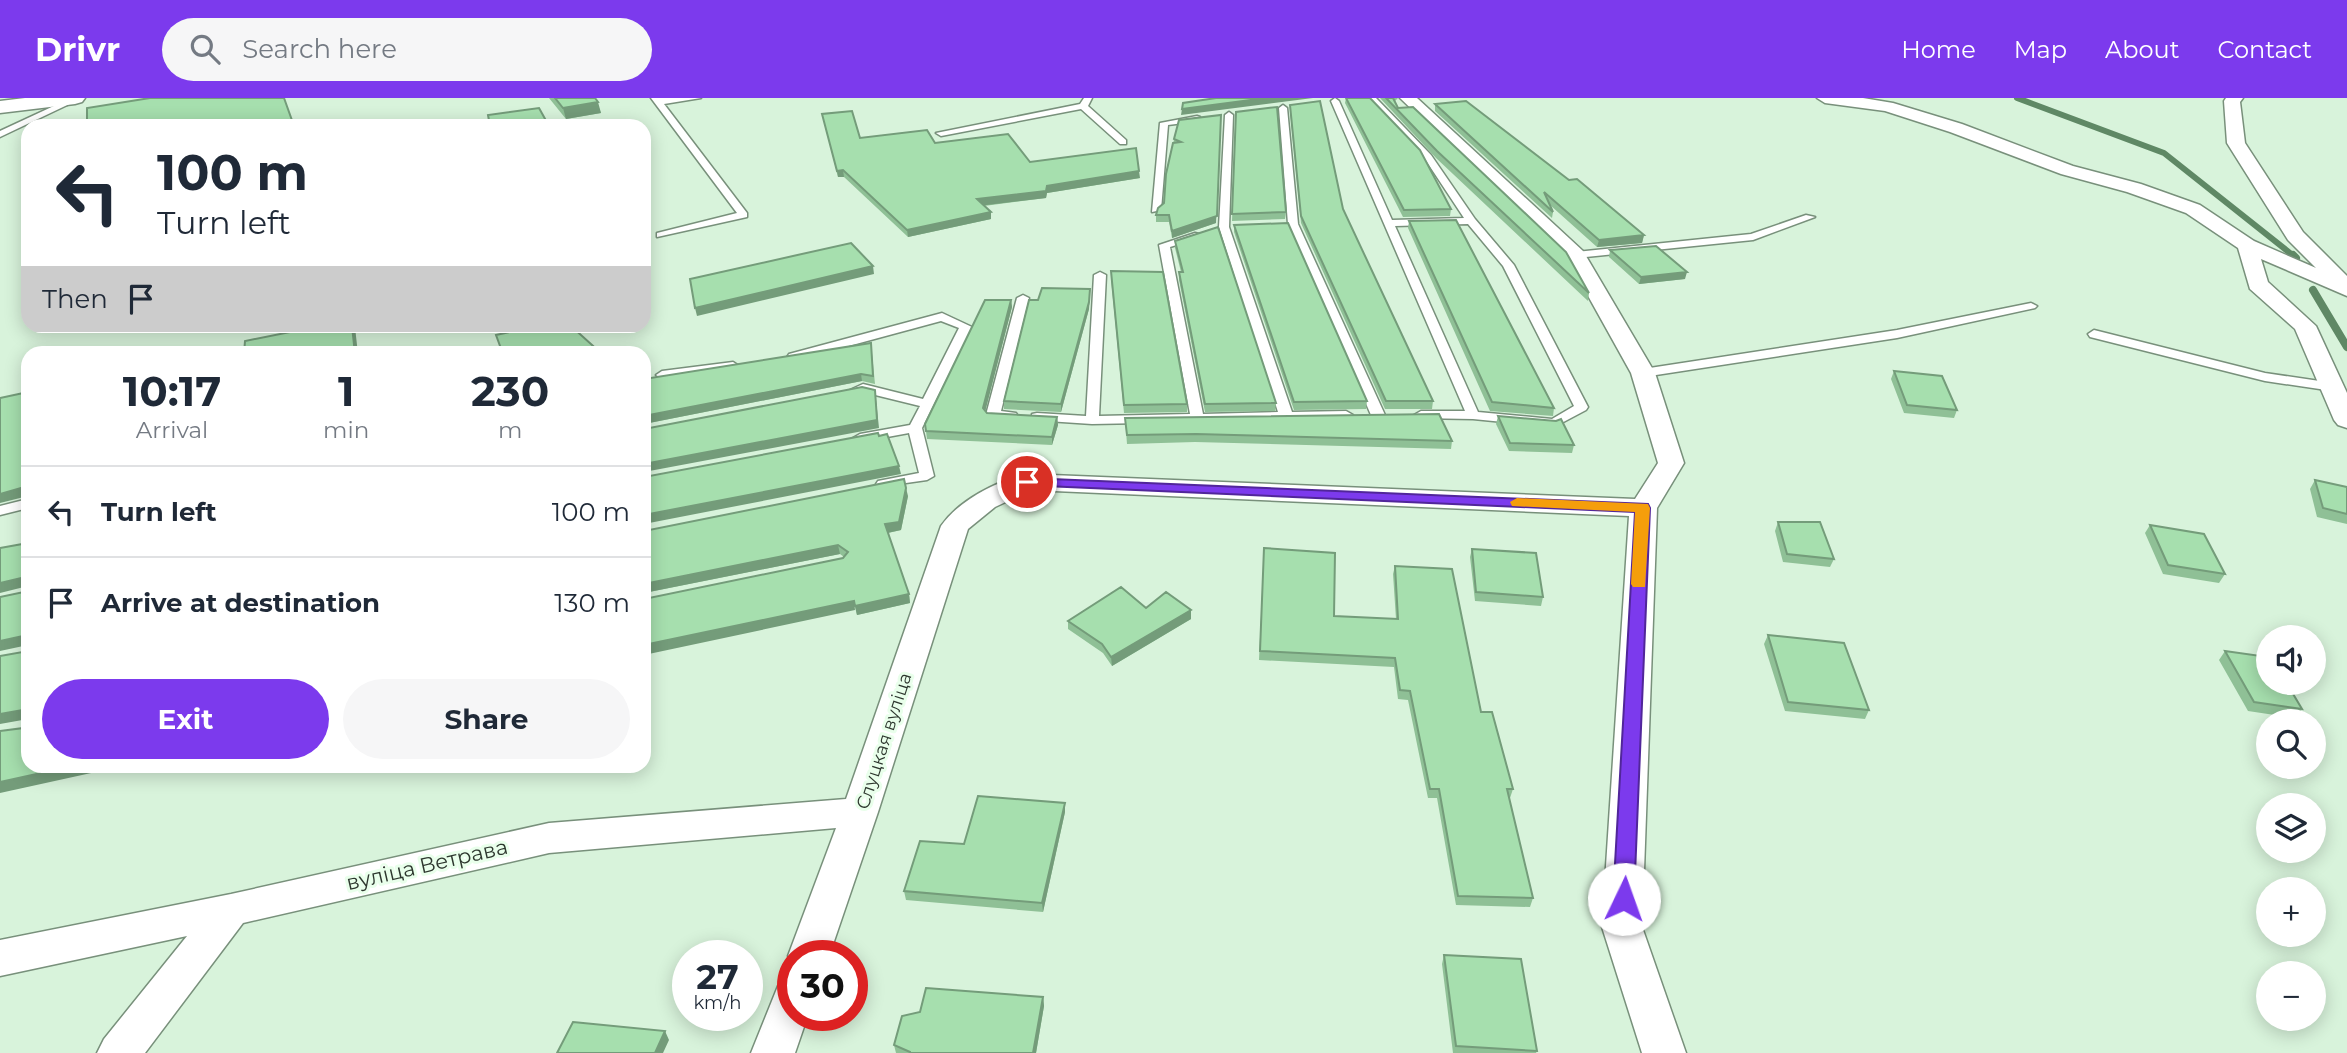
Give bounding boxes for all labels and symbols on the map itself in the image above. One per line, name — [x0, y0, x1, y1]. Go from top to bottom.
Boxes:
pin — [997, 452, 1057, 512]
street label: Слуцкая вуліца — [852, 670, 916, 812]
street label: вуліца Ветрава — [344, 834, 510, 895]
position arrow — [1587, 862, 1661, 936]
speed limit sign: 30 — [777, 940, 868, 1031]

